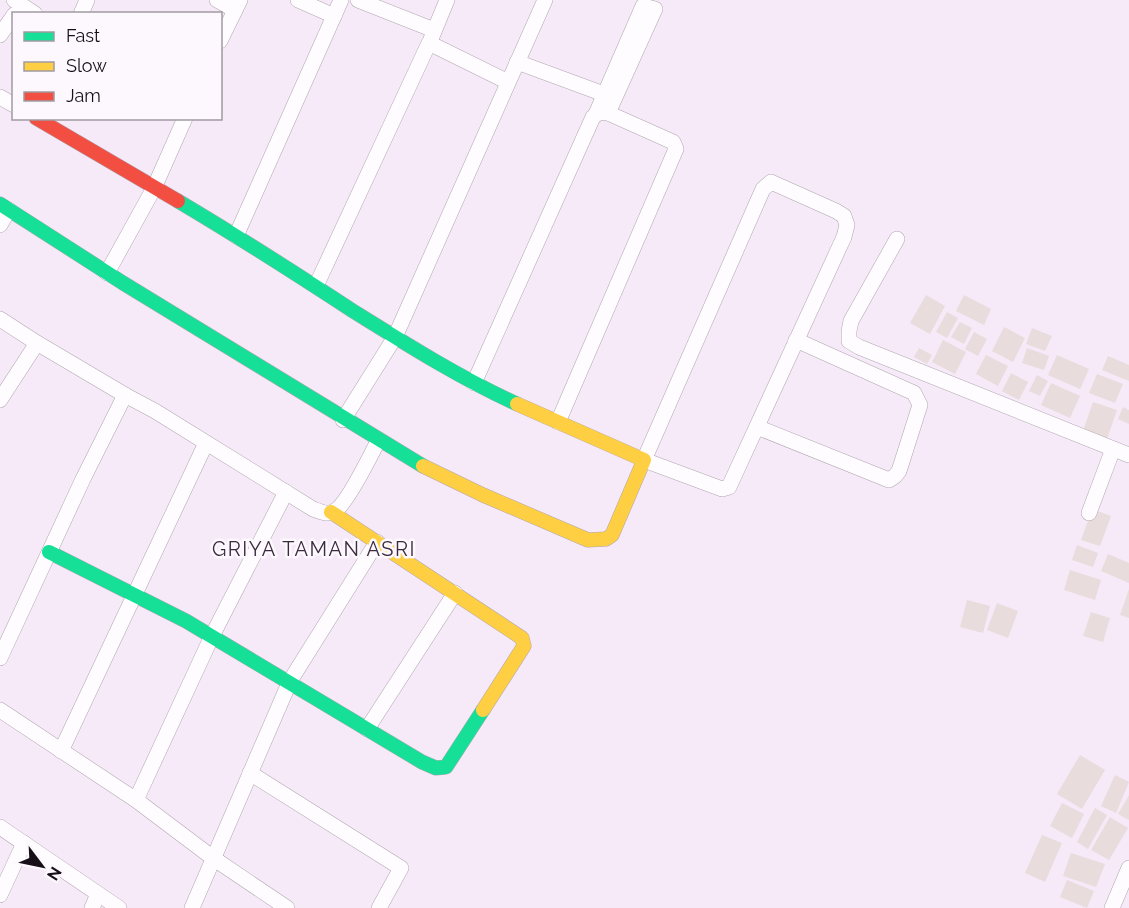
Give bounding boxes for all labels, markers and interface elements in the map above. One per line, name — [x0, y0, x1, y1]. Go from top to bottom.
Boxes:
legend — [12, 12, 222, 120]
text: Fast — [66, 25, 100, 46]
text: Slow — [66, 55, 107, 76]
text: Jam — [66, 85, 101, 106]
district label: GRIYA TAMAN ASRI — [212, 537, 416, 561]
north arrow — [12, 836, 72, 896]
text: N — [43, 863, 66, 884]

